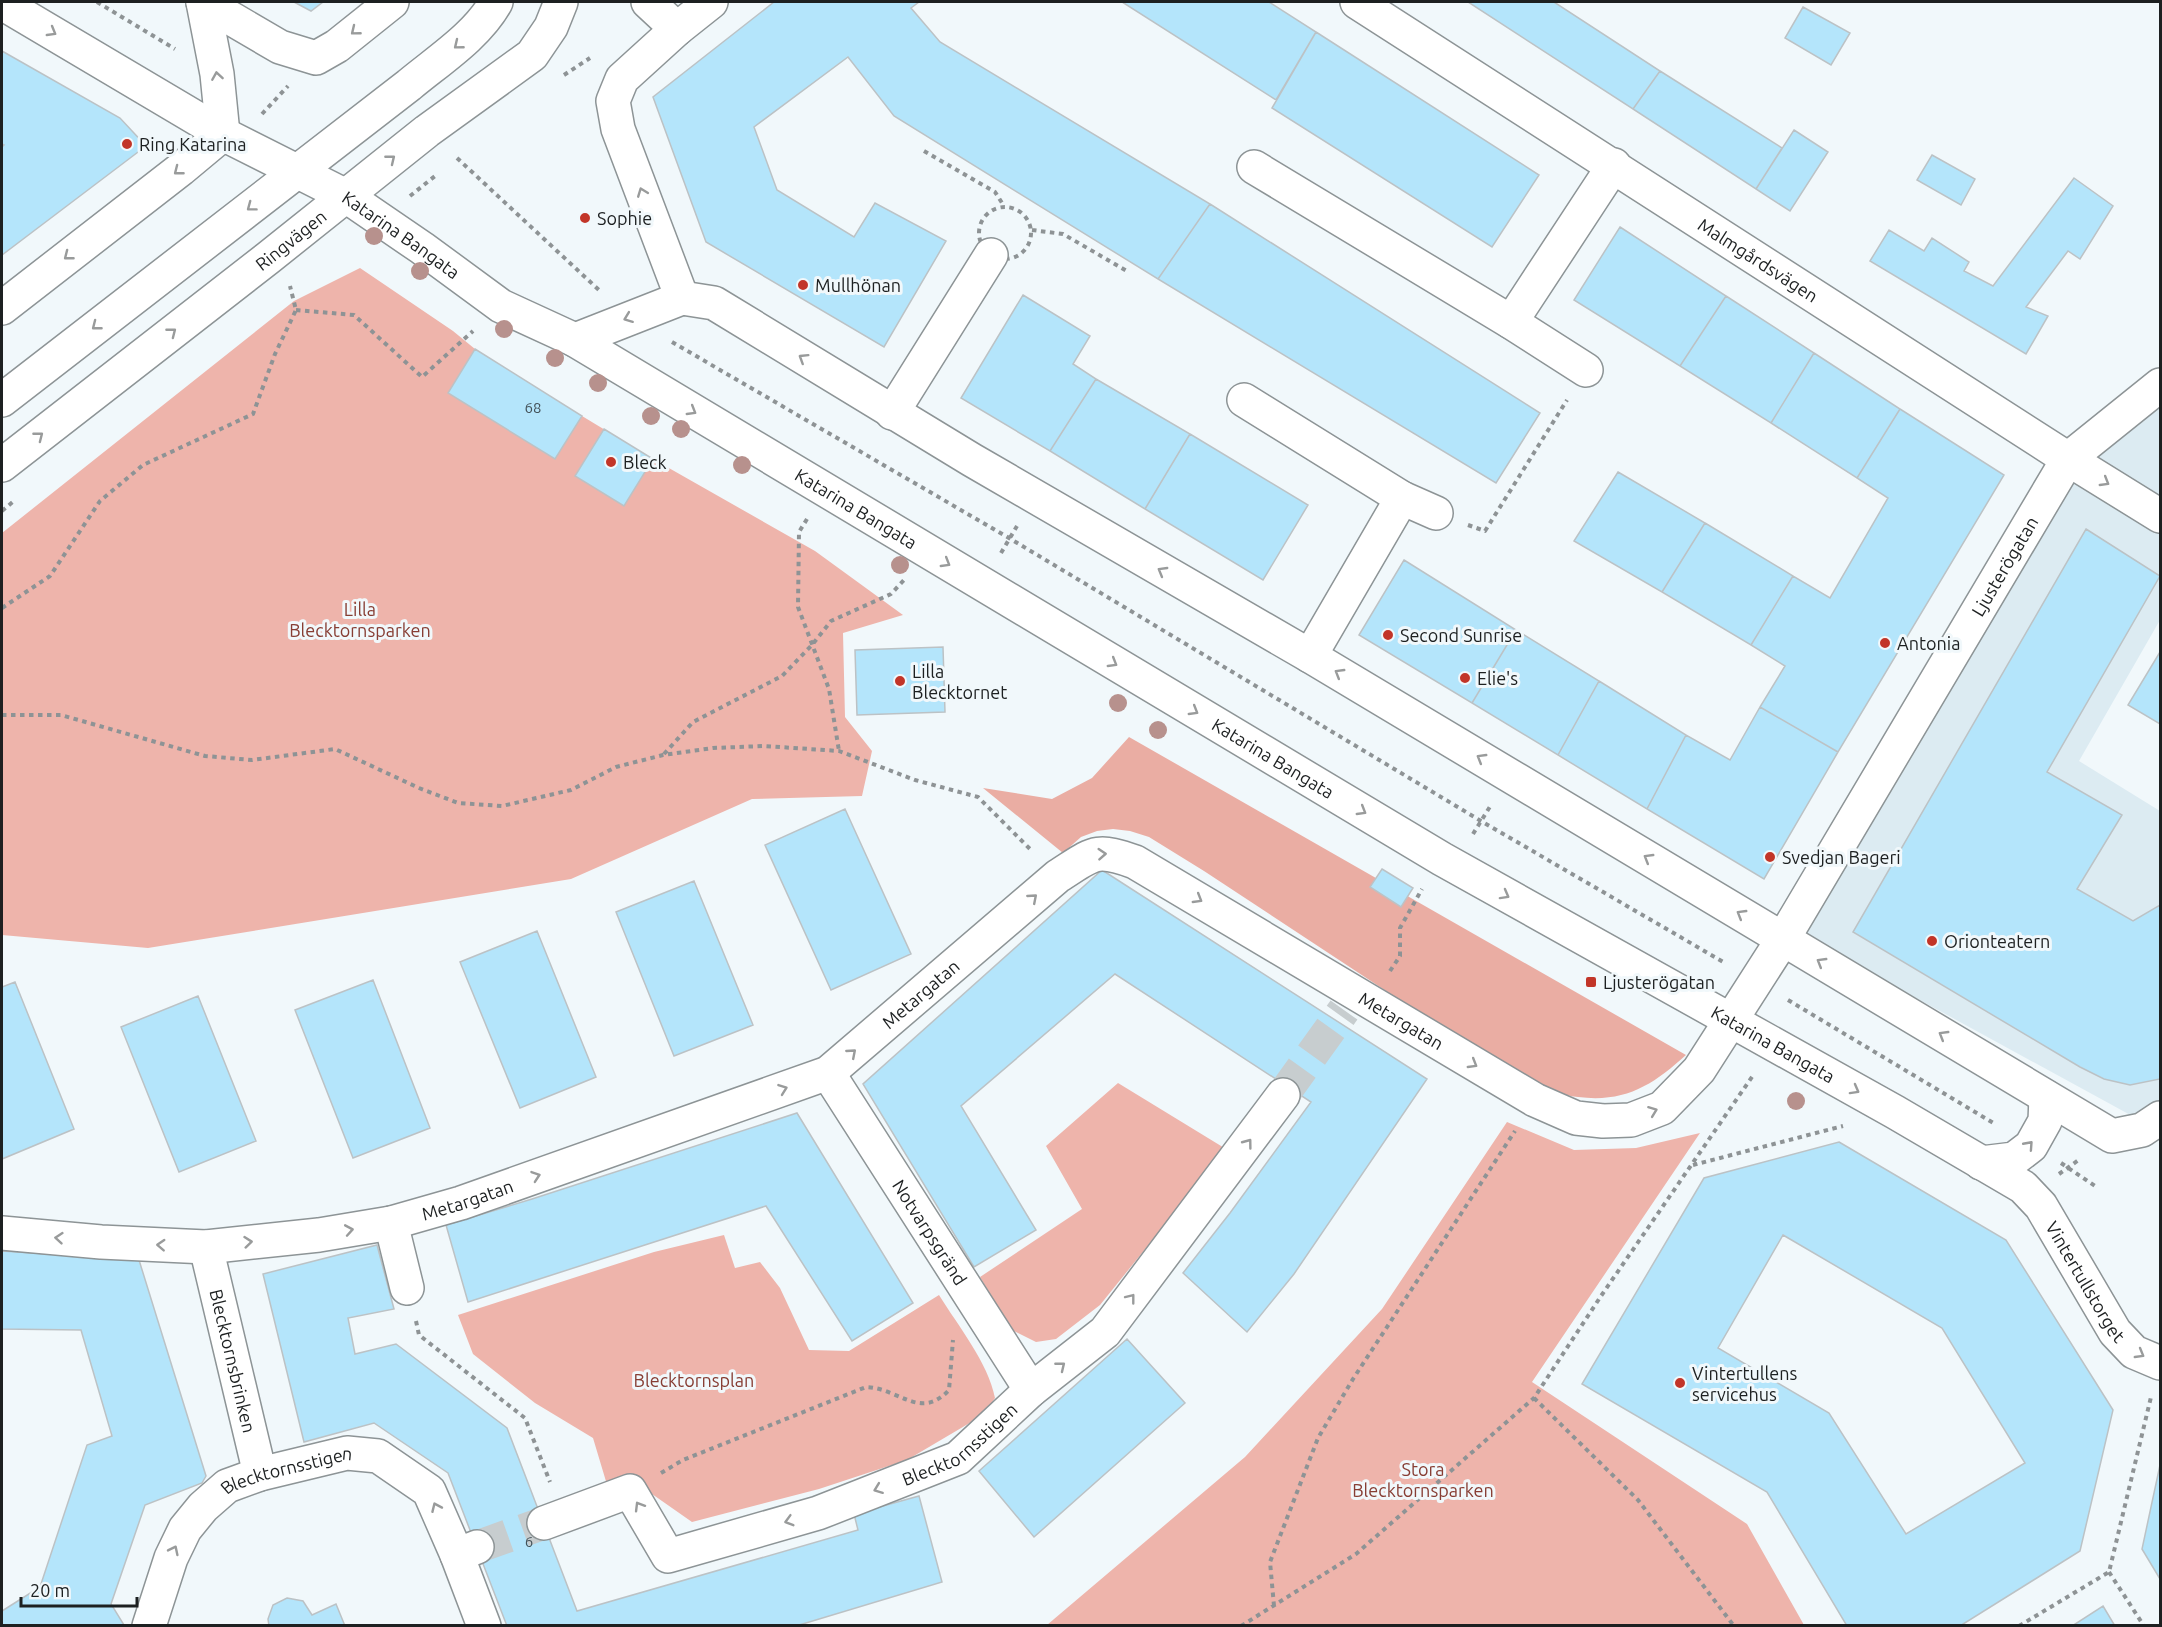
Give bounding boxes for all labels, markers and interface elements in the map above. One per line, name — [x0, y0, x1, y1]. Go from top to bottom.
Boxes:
one-way arrow — [351, 24, 362, 35]
one-way arrow — [46, 25, 56, 37]
one-way arrow — [454, 38, 465, 49]
one-way arrow — [211, 71, 223, 81]
place label: Ring Katarina — [139, 134, 247, 154]
marker: Ring Katarina — [120, 137, 134, 151]
one-way arrow — [385, 156, 396, 167]
one-way arrow — [174, 164, 185, 175]
street label: Katarina Bangata — [339, 187, 464, 282]
one-way arrow — [637, 187, 649, 198]
one-way arrow — [246, 199, 257, 210]
street label: Ringvägen — [251, 206, 330, 274]
place label: Sophie — [597, 208, 652, 228]
marker: Sophie — [578, 211, 592, 225]
street label: Malmgårdsvägen — [1695, 214, 1822, 306]
one-way arrow — [64, 249, 75, 260]
place label: Mullhönan — [815, 275, 901, 295]
marker: Mullhönan — [796, 278, 810, 292]
one-way arrow — [623, 311, 634, 323]
one-way arrow — [92, 319, 103, 330]
one-way arrow — [165, 329, 176, 340]
one-way arrow — [799, 353, 809, 365]
house number: 68 — [525, 399, 541, 416]
one-way arrow — [686, 403, 696, 415]
one-way arrow — [32, 432, 43, 443]
place label: Bleck — [623, 452, 667, 472]
marker: Bleck — [604, 455, 618, 469]
street label: Katarina Bangata — [792, 464, 921, 552]
one-way arrow — [2099, 475, 2109, 487]
street label: Ljusterögatan — [1967, 513, 2042, 619]
one-way arrow — [940, 556, 950, 567]
one-way arrow — [1158, 567, 1169, 579]
park label: Lilla Blecktornsparken — [289, 599, 431, 640]
place label: Second Sunrise — [1400, 625, 1522, 645]
marker: Second Sunrise — [1381, 628, 1395, 642]
place label: Antonia — [1897, 633, 1960, 653]
marker: Antonia — [1878, 636, 1892, 650]
one-way arrow — [1107, 656, 1117, 667]
place label: Lilla Blecktornet — [912, 661, 1007, 702]
place label: Elie's — [1477, 668, 1518, 688]
one-way arrow — [1335, 669, 1345, 681]
marker: Elie's — [1458, 671, 1472, 685]
marker: Lilla Blecktornet — [893, 674, 907, 688]
one-way arrow — [1188, 704, 1198, 716]
street label: Katarina Bangata — [1209, 714, 1338, 802]
one-way arrow — [1477, 754, 1487, 766]
one-way arrow — [1356, 804, 1366, 816]
place label: Svedjan Bageri — [1782, 847, 1901, 867]
one-way arrow — [1098, 848, 1107, 861]
marker: Svedjan Bageri — [1763, 850, 1777, 864]
one-way arrow — [1644, 854, 1654, 866]
one-way arrow — [1499, 888, 1509, 899]
one-way arrow — [1192, 892, 1202, 904]
one-way arrow — [1026, 894, 1037, 905]
one-way arrow — [1737, 909, 1747, 921]
place label: Orionteatern — [1944, 931, 2050, 951]
marker: Orionteatern — [1925, 934, 1939, 948]
street label: Metargatan — [878, 955, 963, 1032]
one-way arrow — [1817, 957, 1827, 969]
place label: Ljusterögatan — [1603, 972, 1715, 992]
marker: Ljusterögatan — [1584, 975, 1598, 989]
street label: Metargatan — [1355, 988, 1447, 1053]
street label: Katarina Bangata — [1708, 1002, 1838, 1086]
one-way arrow — [1939, 1030, 1949, 1042]
one-way arrow — [845, 1049, 856, 1060]
one-way arrow — [1467, 1056, 1477, 1068]
one-way arrow — [1849, 1083, 1859, 1094]
one-way arrow — [777, 1084, 788, 1097]
one-way arrow — [1647, 1106, 1658, 1119]
one-way arrow — [1241, 1138, 1252, 1149]
one-way arrow — [2022, 1141, 2033, 1152]
one-way arrow — [530, 1171, 541, 1184]
street label: Metargatan — [419, 1175, 516, 1224]
street label: Notvarpsgränd — [889, 1176, 971, 1288]
street label: Vintertullstorget — [2042, 1218, 2129, 1346]
one-way arrow — [343, 1224, 353, 1237]
one-way arrow — [55, 1232, 64, 1245]
one-way arrow — [244, 1236, 253, 1249]
one-way arrow — [157, 1238, 166, 1251]
street label: Blecktornsbrinken — [206, 1287, 260, 1435]
one-way arrow — [1123, 1294, 1134, 1305]
one-way arrow — [2134, 1346, 2144, 1358]
one-way arrow — [1054, 1362, 1065, 1373]
place label: Vintertullens servicehus — [1692, 1363, 1797, 1404]
park label: Blecktornsplan — [634, 1370, 754, 1390]
marker: Vintertullens servicehus — [1673, 1376, 1687, 1390]
street label: Blecktornsstigen — [899, 1399, 1021, 1489]
street label: Blecktornsstigen — [216, 1443, 353, 1497]
park label: Stora Blecktornsparken — [1352, 1459, 1494, 1500]
one-way arrow — [873, 1482, 884, 1494]
one-way arrow — [634, 1502, 646, 1512]
one-way arrow — [431, 1503, 443, 1514]
one-way arrow — [784, 1514, 795, 1526]
house number: 6 — [525, 1533, 533, 1550]
one-way arrow — [167, 1546, 179, 1557]
scale bar — [21, 1570, 136, 1608]
text: 20 m — [30, 1580, 70, 1600]

